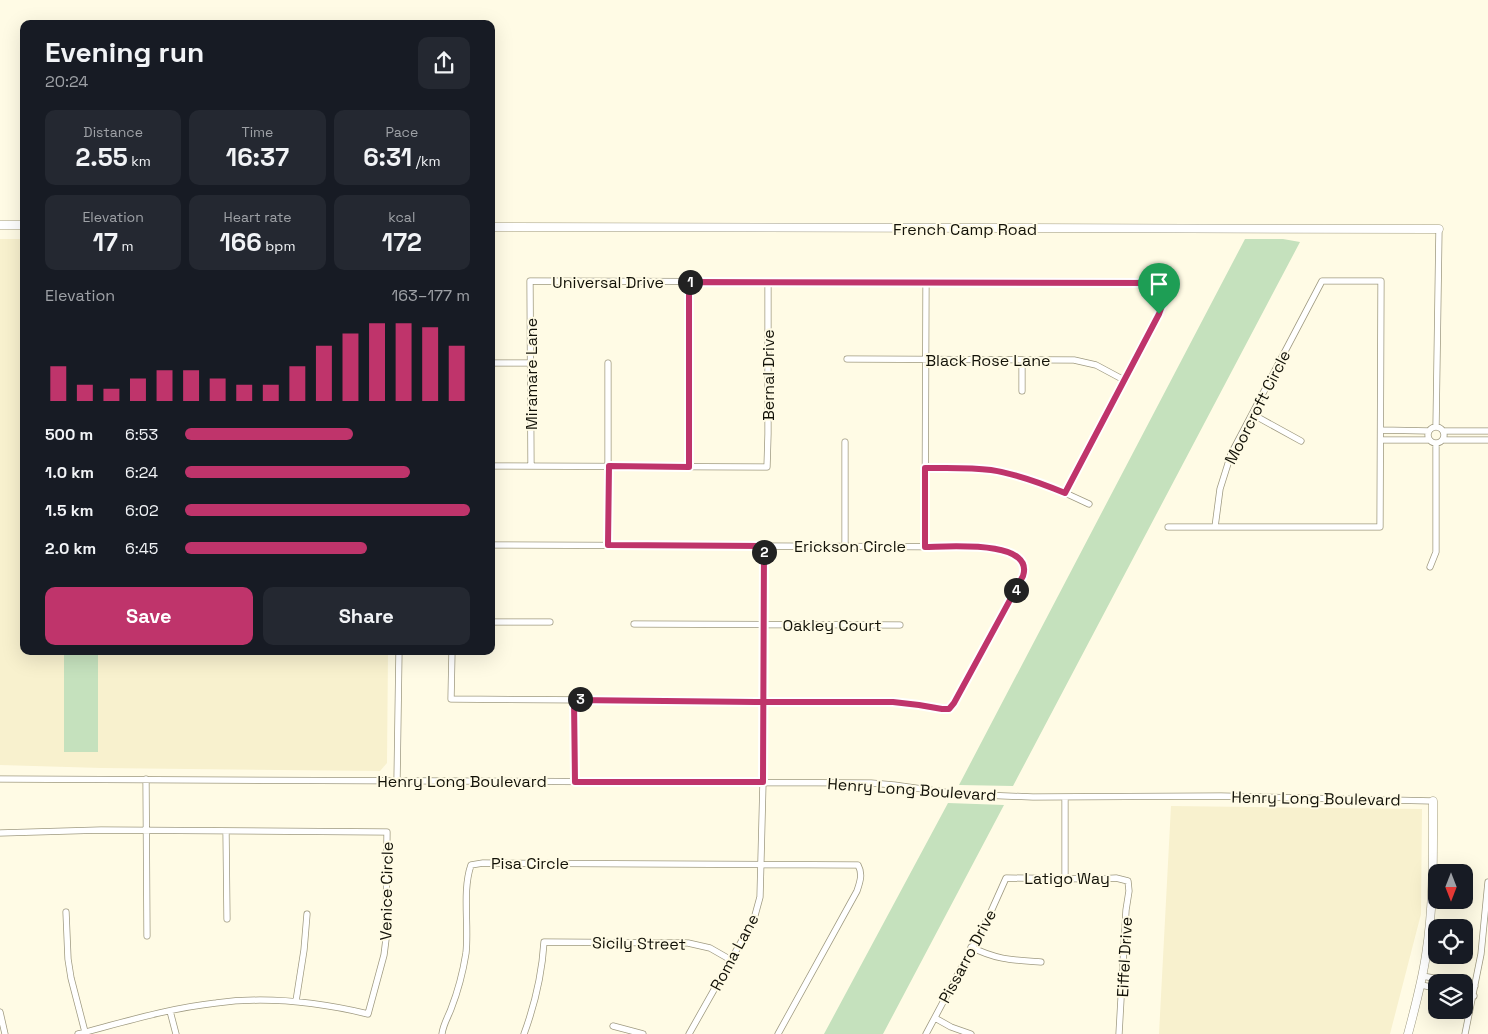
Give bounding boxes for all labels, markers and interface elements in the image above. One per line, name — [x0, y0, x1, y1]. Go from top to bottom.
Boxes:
text: Evening run — [45, 34, 204, 70]
button: share — [418, 37, 470, 89]
text: 20:24 — [45, 71, 88, 92]
text: Distance — [83, 123, 143, 141]
text: Time — [242, 123, 273, 141]
text: Pace — [385, 123, 418, 141]
text: 2.55 — [75, 141, 128, 173]
text: 16:37 — [226, 141, 289, 173]
text: 6:31 — [363, 141, 412, 173]
text: km — [128, 152, 151, 170]
text: /km — [412, 152, 440, 170]
text: Elevation — [82, 208, 144, 226]
text: Heart rate — [224, 208, 291, 226]
text: kcal — [388, 208, 415, 226]
street label: French Camp Road — [893, 219, 1037, 240]
text: 17 — [93, 226, 118, 258]
text: 166 — [220, 226, 262, 258]
text: 172 — [382, 226, 422, 258]
text: m — [118, 237, 134, 255]
text: bpm — [262, 237, 295, 255]
pin — [1138, 263, 1180, 314]
pin: 1 — [678, 270, 702, 294]
icon: arrive — [1145, 270, 1173, 298]
street label: Universal Drive — [552, 272, 664, 293]
text: 1 — [687, 273, 694, 291]
text: Elevation — [45, 285, 115, 306]
text: 163–177 m — [392, 285, 470, 306]
street label: Miramare Lane — [521, 318, 542, 430]
street label: Bernal Drive — [758, 329, 779, 421]
street label: Moorcroft Circle — [1220, 347, 1295, 468]
street label: Black Rose Lane — [926, 350, 1050, 371]
text: 500 m — [45, 424, 93, 445]
text: 6:53 — [125, 424, 158, 445]
text: 1.0 km — [45, 462, 94, 483]
text: 6:24 — [125, 462, 158, 483]
text: 1.5 km — [45, 500, 93, 521]
text: 6:02 — [125, 500, 159, 521]
street label: Erickson Circle — [794, 536, 906, 557]
text: 2.0 km — [45, 538, 96, 559]
text: 6:45 — [125, 538, 158, 559]
pin: 2 — [752, 540, 776, 564]
text: 2 — [760, 543, 769, 561]
pin: 4 — [1004, 578, 1028, 602]
text: 4 — [1012, 581, 1021, 599]
button: Save — [45, 587, 253, 645]
button: Share — [263, 587, 470, 645]
street label: Oakley Court — [782, 615, 882, 636]
pin: 3 — [568, 686, 592, 712]
text: 3 — [576, 690, 585, 708]
street label: Henry Long Boulevard — [377, 771, 547, 792]
street label: Henry Long Boulevard — [827, 773, 997, 806]
street label: Henry Long Boulevard — [1231, 787, 1401, 810]
street label: Venice Circle — [375, 842, 398, 940]
street label: Pisa Circle — [491, 853, 569, 874]
north arrow — [1428, 864, 1472, 909]
map controls — [1428, 864, 1473, 1019]
street label: Latigo Way — [1024, 868, 1110, 889]
street label: Pissarro Drive — [934, 906, 1001, 1007]
street label: Roma Lane — [705, 910, 763, 994]
street label: Eiffel Drive — [1112, 916, 1137, 998]
button: locate — [1428, 919, 1473, 964]
street label: Sicily Street — [592, 932, 686, 955]
button: layers — [1428, 974, 1473, 1019]

